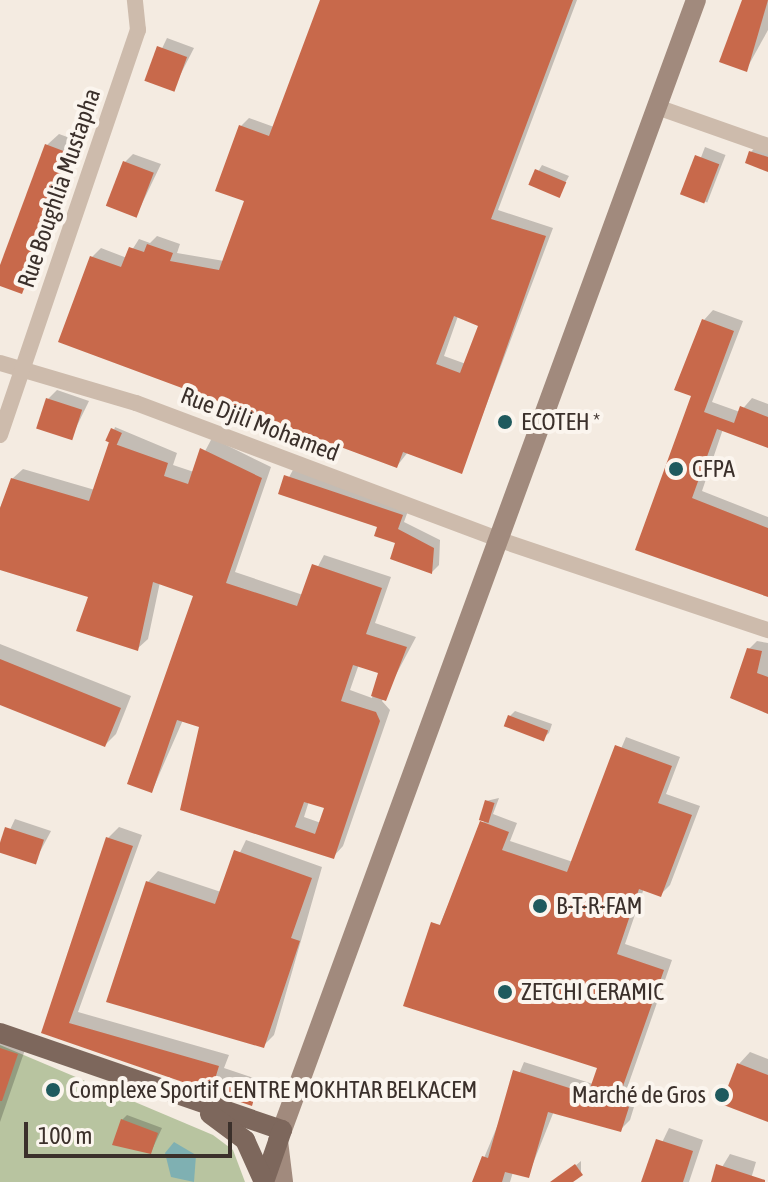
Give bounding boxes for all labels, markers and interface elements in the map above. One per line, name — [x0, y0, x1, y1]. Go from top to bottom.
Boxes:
street label: Rue Boughlia Mustapha — [11, 85, 107, 291]
street label: Rue Djili Mohamed — [177, 381, 343, 467]
place label: ECOTEH * — [521, 408, 600, 436]
marker: ECOTEH * — [496, 413, 514, 431]
place label: CFPA — [692, 455, 735, 483]
marker: CFPA — [667, 460, 685, 478]
place label: B-T-R-FAM — [556, 892, 643, 920]
marker: B-T-R-FAM — [531, 897, 549, 915]
place label: ZETCHI CERAMIC — [521, 978, 664, 1006]
marker: ZETCHI CERAMIC — [496, 983, 514, 1001]
place label: Complexe Sportif CENTRE MOKHTAR BELKACEM — [69, 1076, 477, 1104]
marker: Complexe Sportif CENTRE MOKHTAR BELKACEM — [44, 1081, 62, 1099]
place label: Marché de Gros — [572, 1081, 706, 1109]
marker: Marché de Gros — [713, 1086, 731, 1104]
scale bar — [28, 1106, 236, 1156]
text: 100 m — [38, 1122, 92, 1149]

